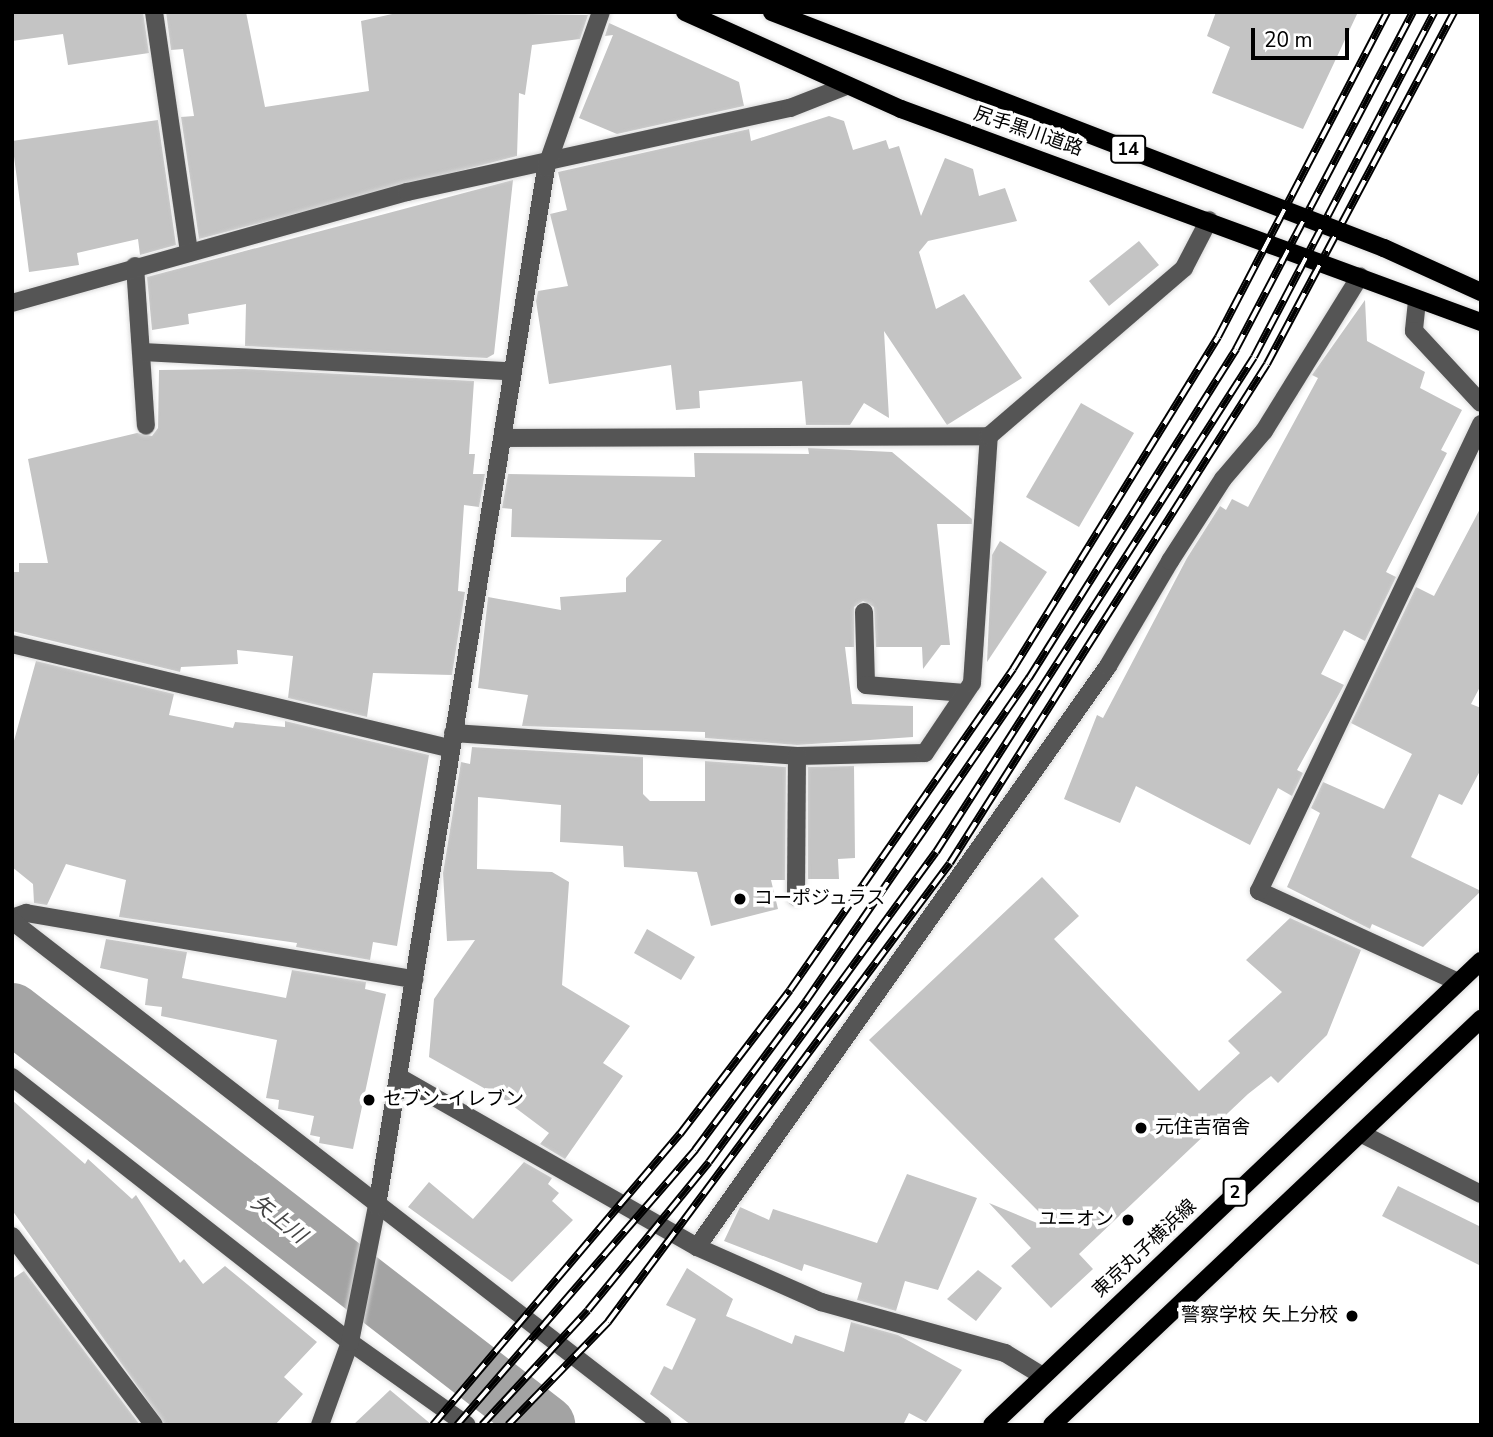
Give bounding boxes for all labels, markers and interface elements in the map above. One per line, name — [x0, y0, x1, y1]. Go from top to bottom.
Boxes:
scale bar — [1255, 14, 1353, 58]
text: 20 m — [1264, 26, 1313, 54]
street label: 尻手黒川道路 — [970, 103, 1086, 161]
road number: 14 — [1109, 134, 1147, 164]
place label: コーポジュラス — [754, 888, 887, 910]
marker: コーポジュラス — [732, 891, 748, 907]
place label: セブン-イレブン — [383, 1089, 524, 1111]
marker: セブン-イレブン — [361, 1092, 377, 1108]
place label: 元住吉宿舎 — [1155, 1117, 1250, 1139]
marker: 元住吉宿舎 — [1133, 1120, 1149, 1136]
road number: 2 — [1221, 1177, 1249, 1206]
water label: 矢上川 — [246, 1190, 312, 1248]
street label: 東京丸子横浜線 — [1089, 1195, 1201, 1303]
place label: ユニオン — [1038, 1209, 1114, 1231]
marker: ユニオン — [1120, 1212, 1136, 1228]
place label: 警察学校 矢上分校 — [1181, 1305, 1338, 1327]
marker: 警察学校 矢上分校 — [1344, 1308, 1360, 1324]

